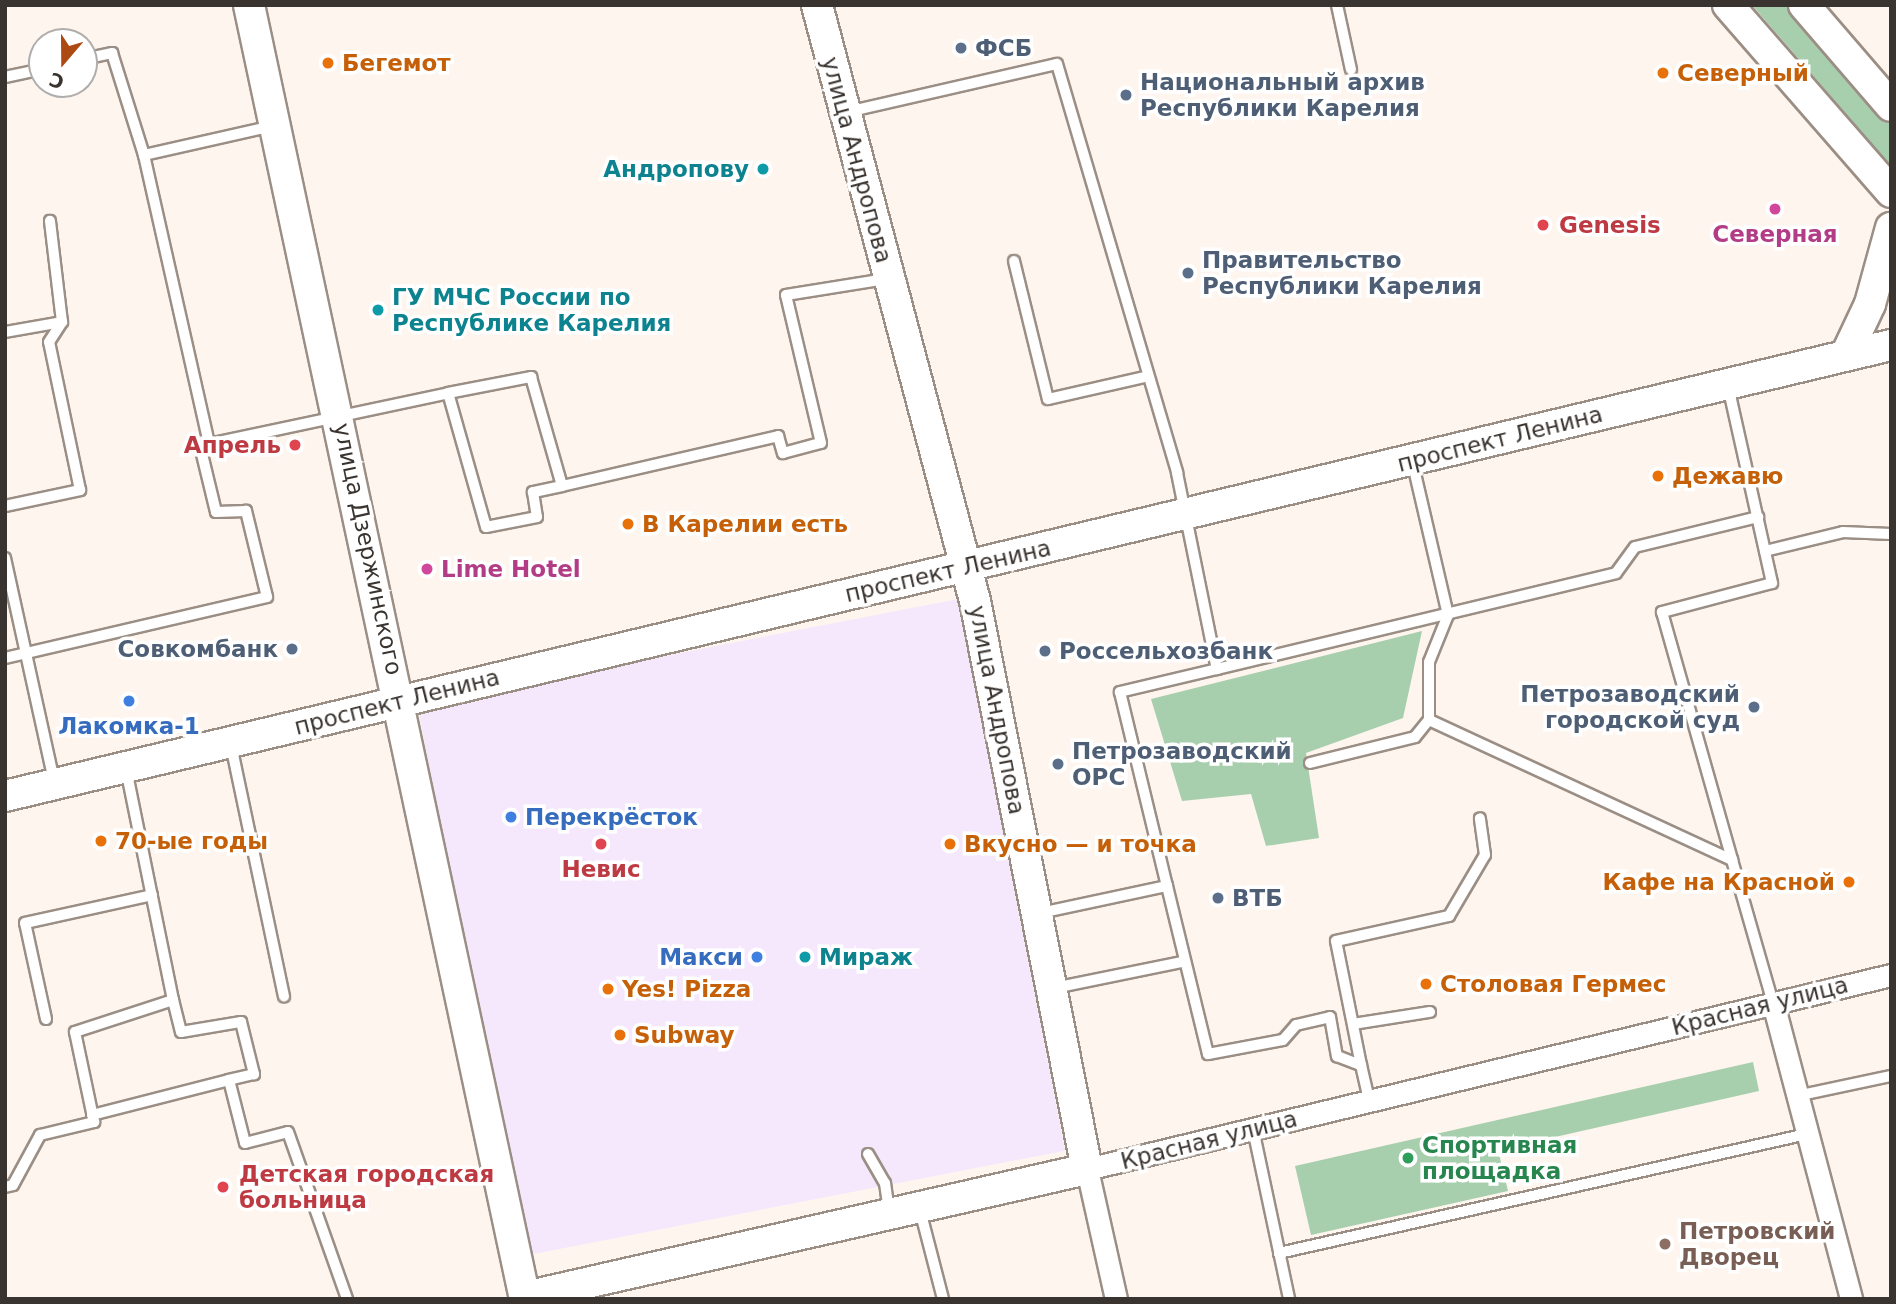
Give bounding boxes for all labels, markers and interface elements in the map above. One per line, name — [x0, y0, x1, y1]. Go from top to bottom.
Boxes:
north arrow — [28, 28, 98, 98]
place label: ФСБ — [975, 34, 1032, 62]
marker: ФСБ — [953, 40, 969, 56]
place label: Бегемот — [342, 49, 451, 77]
street label: улица Андропова — [816, 54, 898, 266]
marker: Бегемот — [320, 55, 336, 71]
place label: Северный — [1677, 59, 1809, 87]
marker: Северный — [1655, 65, 1671, 81]
text: С — [46, 68, 67, 94]
place label: Национальный архив Республики Карелия — [1140, 68, 1425, 122]
marker: Национальный архив Республики Карелия — [1118, 87, 1134, 103]
place label: Андропову — [603, 155, 749, 183]
marker: Андропову — [755, 161, 771, 177]
marker: Северная — [1767, 201, 1783, 217]
place label: Genesis — [1559, 211, 1661, 239]
marker: Genesis — [1533, 215, 1553, 235]
place label: Северная — [1712, 220, 1838, 248]
place label: Правительство Республики Карелия — [1202, 246, 1482, 300]
marker: Правительство Республики Карелия — [1180, 265, 1196, 281]
place label: ГУ МЧС России по Республике Карелия — [392, 283, 671, 337]
marker: ГУ МЧС России по Республике Карелия — [370, 302, 386, 318]
street label: проспект Ленина — [1394, 400, 1606, 478]
street label: улица Дзержинского — [328, 421, 408, 677]
place label: Апрель — [184, 431, 281, 459]
marker: Апрель — [287, 437, 303, 453]
place label: Дежавю — [1672, 462, 1783, 490]
marker: Дежавю — [1650, 468, 1666, 484]
place label: В Карелии есть — [642, 510, 848, 538]
marker: В Карелии есть — [620, 516, 636, 532]
street label: проспект Ленина — [842, 534, 1054, 608]
place label: Lime Hotel — [441, 555, 581, 583]
marker: Lime Hotel — [419, 561, 435, 577]
street label: улица Андропова — [963, 603, 1031, 817]
place label: Совкомбанк — [117, 635, 278, 663]
place label: Россельхозбанк — [1059, 637, 1273, 665]
marker: Совкомбанк — [284, 641, 300, 657]
marker: Россельхозбанк — [1037, 643, 1053, 659]
street label: проспект Ленина — [291, 663, 503, 741]
place label: Петрозаводский городской суд — [1520, 680, 1740, 734]
marker: Лакомка-1 — [121, 693, 137, 709]
marker: Петрозаводский городской суд — [1746, 699, 1762, 715]
place label: Лакомка-1 — [58, 712, 200, 740]
place label: Петрозаводский ОРС — [1072, 737, 1292, 791]
marker: Петрозаводский ОРС — [1050, 756, 1066, 772]
place label: Перекрёсток — [525, 803, 698, 831]
marker: Перекрёсток — [503, 809, 519, 825]
place label: 70-ые годы — [115, 827, 268, 855]
place label: Вкусно — и точка — [964, 830, 1197, 858]
marker: 70-ые годы — [93, 833, 109, 849]
marker: Невис — [593, 836, 609, 852]
marker: Вкусно — и точка — [942, 836, 958, 852]
place label: Невис — [561, 855, 641, 883]
place label: Кафе на Красной — [1603, 868, 1835, 896]
marker: Кафе на Красной — [1841, 874, 1857, 890]
place label: ВТБ — [1232, 884, 1283, 912]
marker: ВТБ — [1210, 890, 1226, 906]
place label: Макси — [659, 943, 743, 971]
place label: Мираж — [819, 943, 913, 971]
marker: Макси — [749, 949, 765, 965]
marker: Мираж — [797, 949, 813, 965]
place label: Столовая Гермес — [1440, 970, 1666, 998]
street label: Красная улица — [1669, 971, 1851, 1041]
place label: Yes! Pizza — [622, 975, 751, 1003]
marker: Столовая Гермес — [1418, 976, 1434, 992]
marker: Yes! Pizza — [600, 981, 616, 997]
place label: Subway — [634, 1021, 734, 1049]
marker: Subway — [612, 1027, 628, 1043]
street label: Красная улица — [1118, 1105, 1300, 1175]
place label: Спортивная площадка — [1422, 1131, 1577, 1185]
marker: Спортивная площадка — [1400, 1150, 1416, 1166]
place label: Детская городская больница — [239, 1160, 494, 1214]
marker: Детская городская больница — [213, 1177, 233, 1197]
place label: Петровский Дворец — [1679, 1217, 1835, 1271]
marker: Петровский Дворец — [1657, 1236, 1673, 1252]

